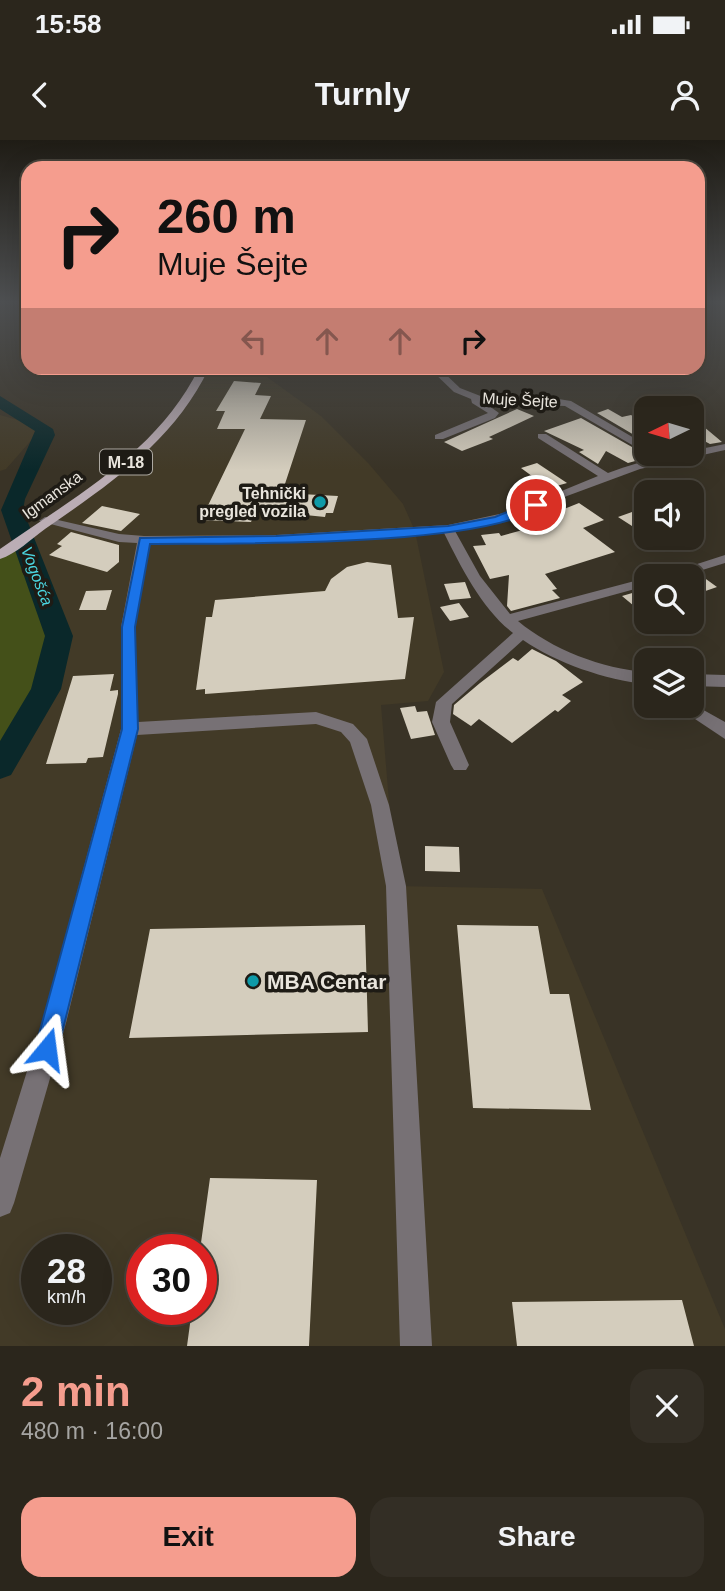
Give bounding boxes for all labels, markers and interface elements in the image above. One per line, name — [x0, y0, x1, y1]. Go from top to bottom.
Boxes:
text: 15:58 — [35, 9, 102, 39]
icon: back — [21, 76, 59, 114]
text: Turnly — [315, 76, 410, 112]
icon: person — [666, 76, 704, 114]
icon: right — [42, 189, 133, 280]
text: 260 m — [157, 189, 296, 243]
text: Muje Šejte — [157, 246, 308, 282]
icon: left — [235, 322, 273, 360]
icon: ahead — [308, 322, 346, 360]
icon: ahead — [381, 322, 419, 360]
icon: right — [454, 322, 492, 360]
street label: Muje Šejte — [482, 389, 558, 410]
north arrow — [634, 396, 704, 466]
map controls — [634, 396, 704, 718]
road number: M-18 — [100, 450, 152, 474]
street label: Igmanska — [19, 468, 85, 522]
pin — [506, 475, 566, 535]
button: sound — [634, 480, 704, 550]
place label: Tehnički pregled vozila — [199, 485, 306, 520]
icon: arrive — [517, 486, 555, 524]
marker: Tehnički pregled vozila — [312, 494, 328, 510]
water label: Vogošća — [18, 544, 56, 608]
button: search — [634, 564, 704, 634]
button: layers — [634, 648, 704, 718]
place label: MBA Centar — [267, 970, 386, 993]
marker: MBA Centar — [245, 973, 261, 989]
position arrow — [10.0, 1012, 84.0, 1086]
speed limit sign: 30 — [126, 1234, 217, 1325]
text: 28 — [47, 1251, 86, 1290]
text: km/h — [47, 1287, 86, 1307]
text: 2 min — [21, 1368, 131, 1415]
button: close — [630, 1369, 704, 1443]
text: 480 m · 16:00 — [21, 1418, 163, 1444]
button: Exit — [21, 1497, 356, 1577]
button: Share — [370, 1497, 704, 1577]

